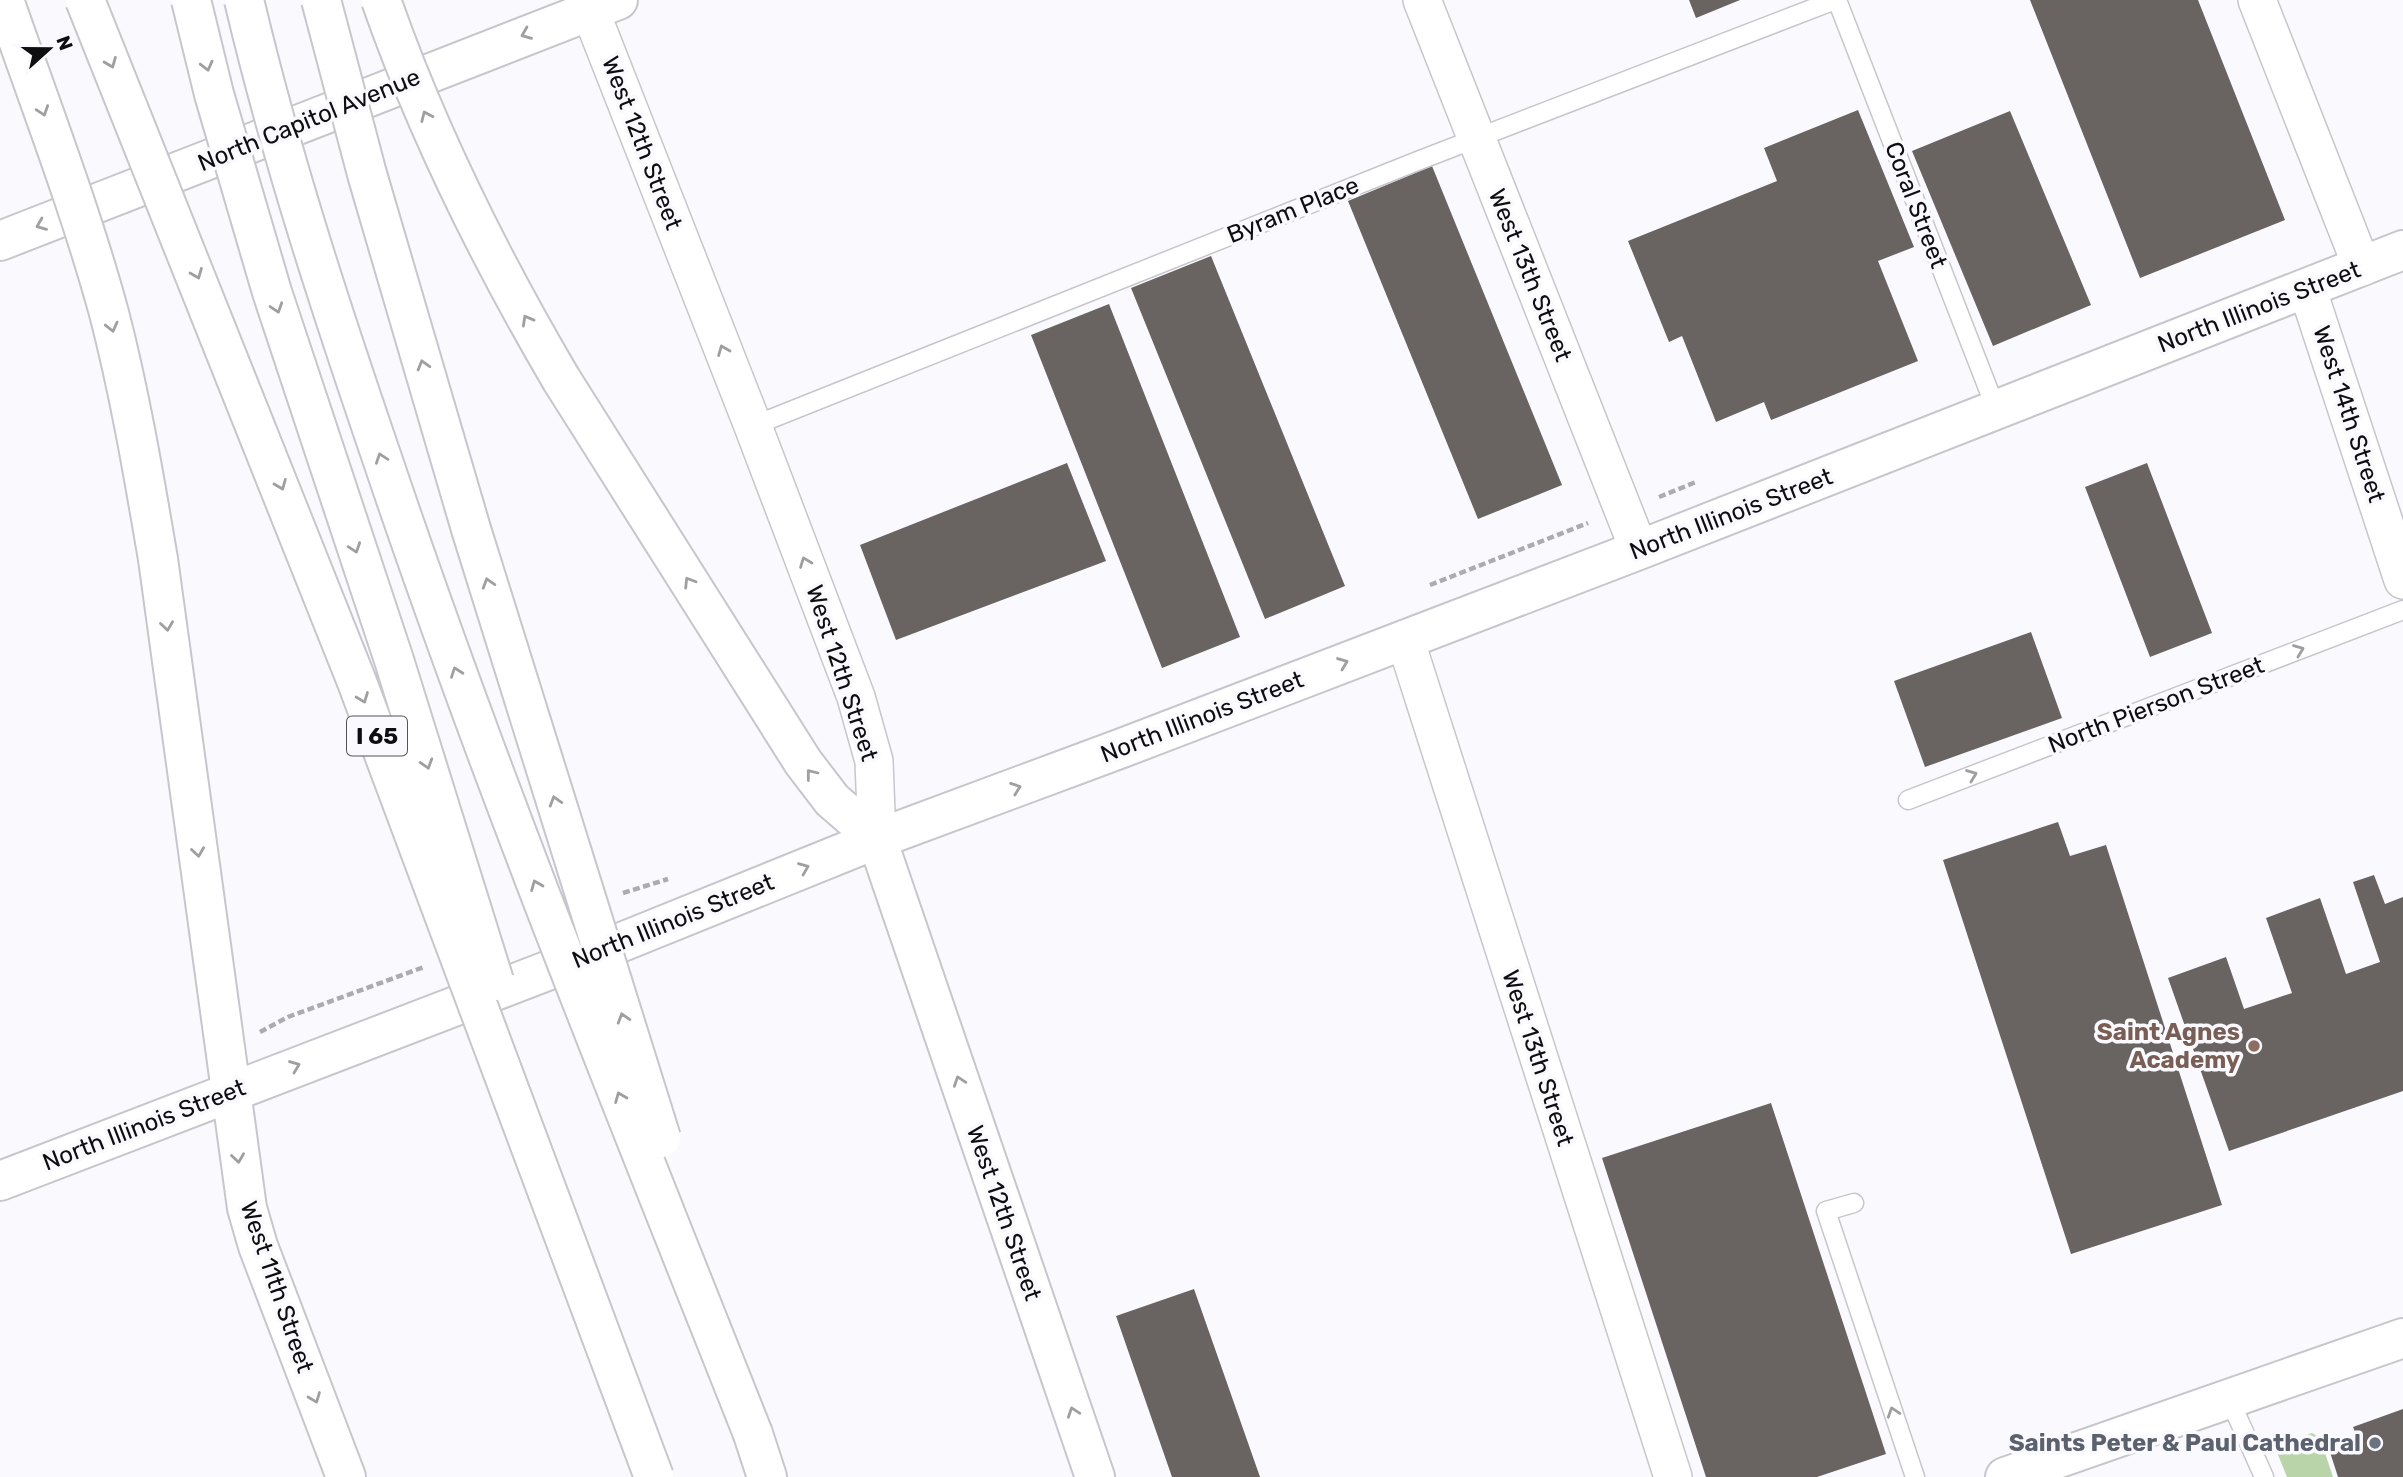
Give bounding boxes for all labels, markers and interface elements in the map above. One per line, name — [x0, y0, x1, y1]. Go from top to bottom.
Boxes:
north arrow — [14, 14, 84, 84]
one-way arrow — [521, 25, 533, 39]
text: N — [51, 33, 78, 54]
street label: West 12th Street — [596, 52, 688, 234]
one-way arrow — [103, 57, 117, 69]
one-way arrow — [199, 60, 213, 72]
street label: North Capitol Avenue — [194, 63, 424, 177]
one-way arrow — [35, 104, 49, 116]
one-way arrow — [420, 111, 434, 123]
street label: Coral Street — [1879, 138, 1953, 272]
street label: Byram Place — [1223, 171, 1363, 249]
street label: West 13th Street — [1483, 185, 1577, 365]
one-way arrow — [36, 217, 48, 231]
street label: North Illinois Street — [2154, 255, 2364, 359]
one-way arrow — [188, 267, 202, 279]
one-way arrow — [269, 302, 283, 314]
one-way arrow — [522, 314, 535, 327]
one-way arrow — [104, 321, 118, 333]
street label: West 14th Street — [2307, 322, 2391, 506]
one-way arrow — [718, 344, 732, 356]
one-way arrow — [416, 360, 431, 372]
one-way arrow — [375, 452, 389, 464]
street label: North Illinois Street — [1626, 462, 1836, 566]
one-way arrow — [272, 479, 286, 491]
one-way arrow — [347, 542, 361, 554]
one-way arrow — [799, 557, 813, 569]
one-way arrow — [684, 577, 697, 590]
one-way arrow — [481, 578, 496, 590]
street label: West 12th Street — [800, 582, 884, 764]
one-way arrow — [159, 621, 174, 632]
one-way arrow — [2292, 644, 2304, 658]
street label: North Pierson Street — [2044, 651, 2268, 759]
one-way arrow — [1337, 658, 1349, 672]
street label: North Illinois Street — [1097, 665, 1307, 769]
one-way arrow — [450, 667, 464, 679]
one-way arrow — [354, 691, 368, 703]
road number: I 65 — [347, 716, 407, 756]
one-way arrow — [418, 758, 433, 770]
one-way arrow — [807, 769, 820, 782]
one-way arrow — [1965, 770, 1977, 784]
one-way arrow — [1010, 782, 1022, 796]
one-way arrow — [549, 795, 564, 807]
one-way arrow — [190, 846, 205, 858]
one-way arrow — [797, 863, 809, 877]
street label: North Illinois Street — [568, 868, 778, 974]
one-way arrow — [530, 880, 544, 892]
street label: West 13th Street — [1496, 966, 1580, 1150]
one-way arrow — [617, 1012, 631, 1024]
place label: Saint Agnes Academy — [2097, 1018, 2240, 1074]
marker: Saint Agnes Academy — [2246, 1038, 2262, 1054]
one-way arrow — [288, 1061, 300, 1075]
street label: North Illinois Street — [39, 1073, 249, 1177]
one-way arrow — [953, 1076, 967, 1088]
one-way arrow — [614, 1091, 628, 1103]
street label: West 12th Street — [961, 1122, 1047, 1304]
one-way arrow — [231, 1153, 246, 1164]
street label: West 11th Street — [235, 1198, 319, 1376]
one-way arrow — [307, 1391, 321, 1403]
one-way arrow — [1067, 1407, 1081, 1419]
one-way arrow — [1887, 1407, 1901, 1419]
place label: Saints Peter & Paul Cathedral — [2009, 1429, 2361, 1457]
marker: Saints Peter & Paul Cathedral — [2367, 1435, 2383, 1451]

